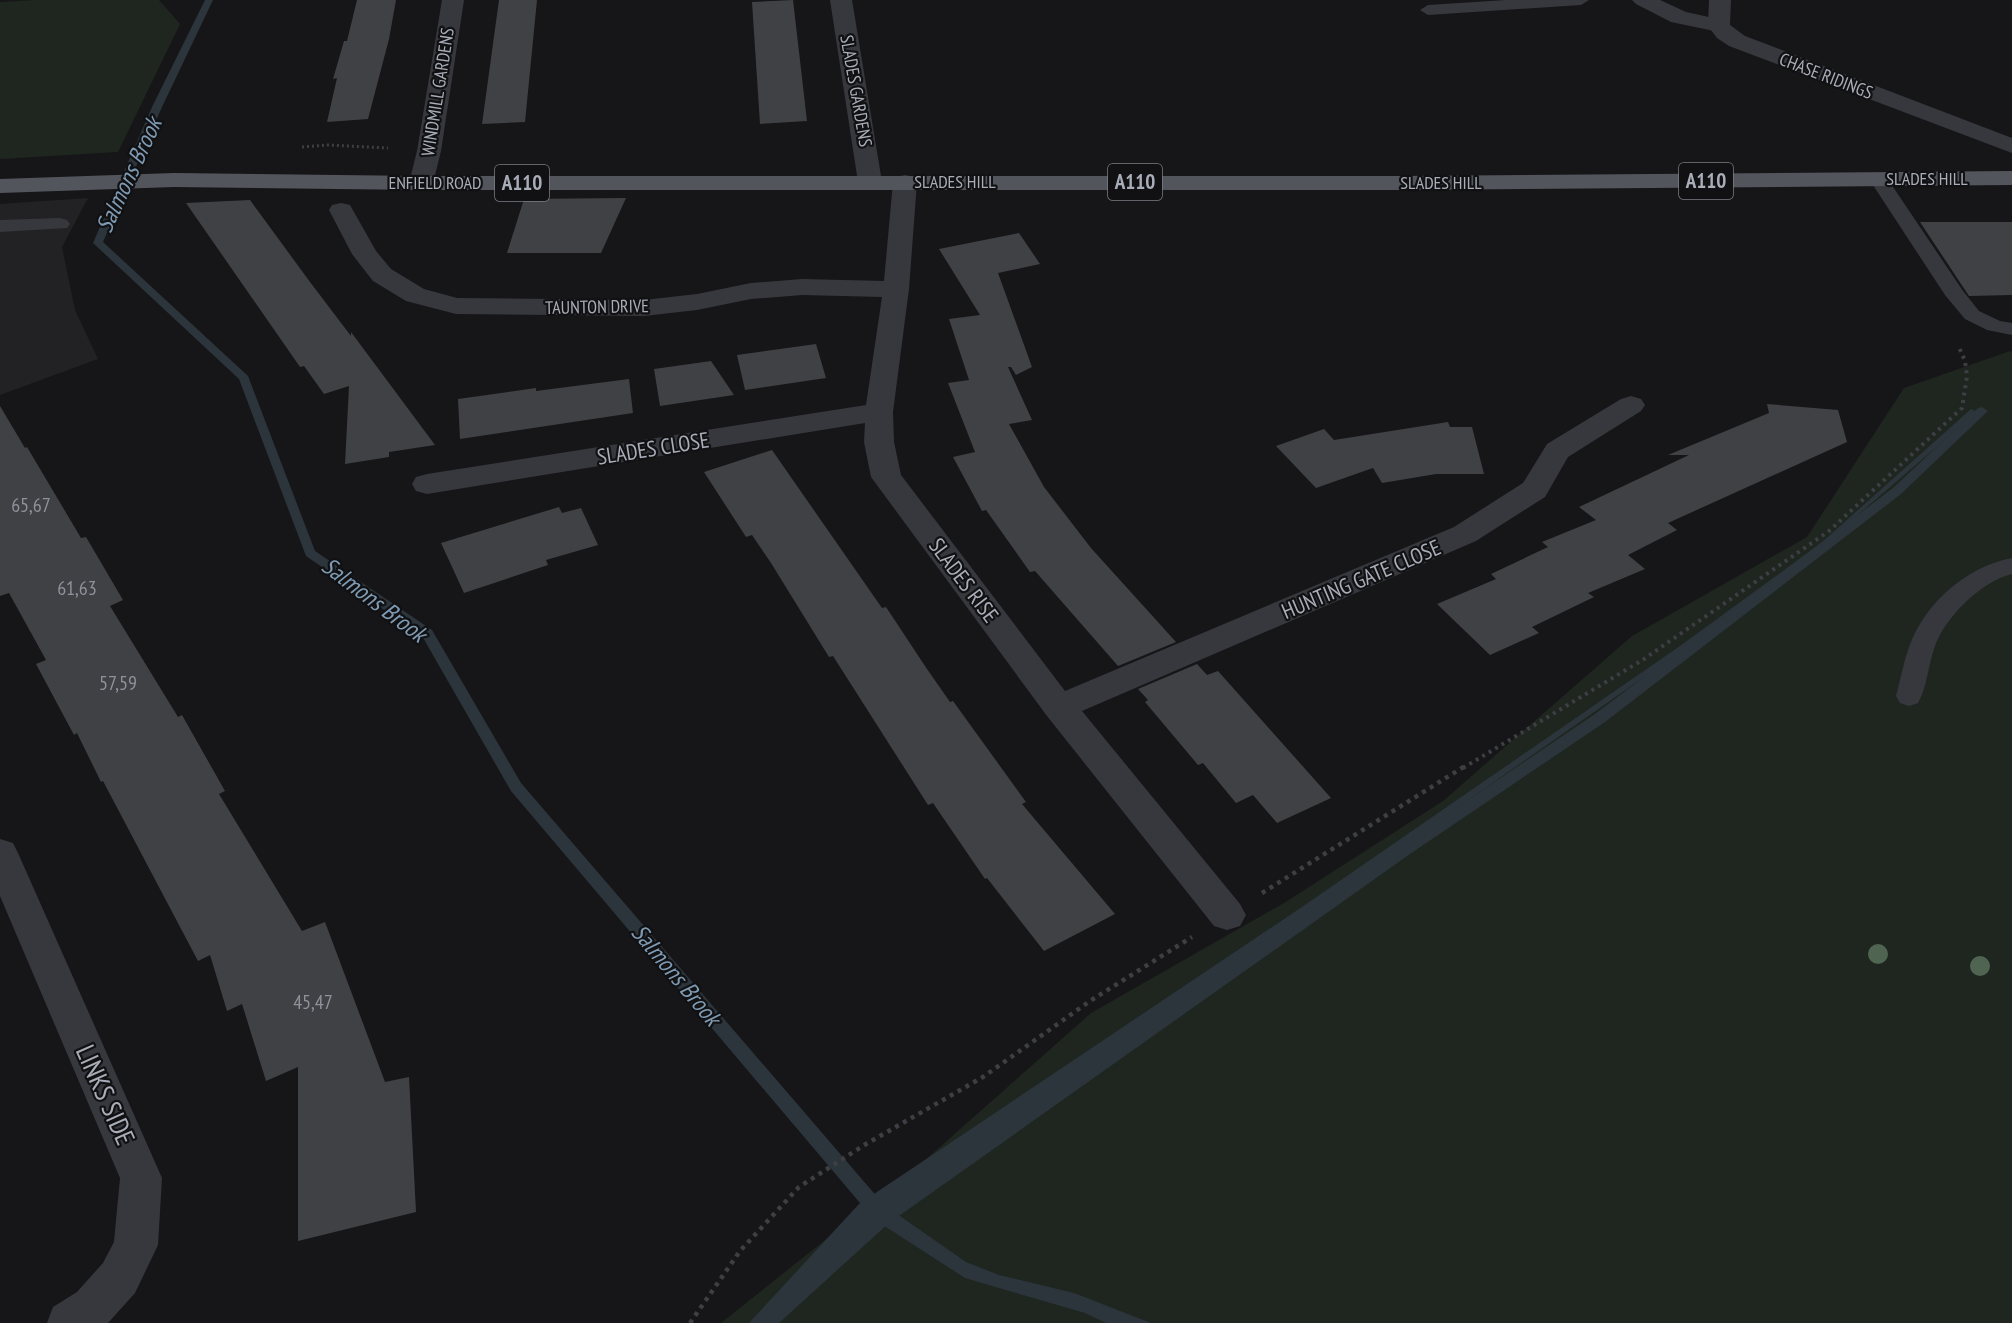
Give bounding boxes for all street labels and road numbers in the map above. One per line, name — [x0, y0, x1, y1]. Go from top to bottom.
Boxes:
street label: WINDMILL GARDENS — [416, 26, 459, 158]
street label: SLADES GARDENS — [835, 33, 878, 149]
street label: CHASE RIDINGS — [1776, 47, 1876, 104]
road number: A110 — [1679, 163, 1733, 199]
road number: A110 — [1108, 164, 1162, 200]
road number: A110 — [495, 165, 549, 201]
street label: SLADES HILL — [1886, 167, 1968, 190]
street label: SLADES HILL — [914, 170, 996, 193]
street label: ENFIELD ROAD — [388, 171, 482, 194]
street label: SLADES HILL — [1400, 171, 1482, 194]
street label: TAUNTON DRIVE — [545, 294, 649, 319]
street label: SLADES CLOSE — [595, 425, 711, 471]
street label: SLADES RISE — [923, 532, 1005, 628]
street label: HUNTING GATE CLOSE — [1277, 533, 1445, 625]
street label: LINKS SIDE — [69, 1039, 143, 1150]

